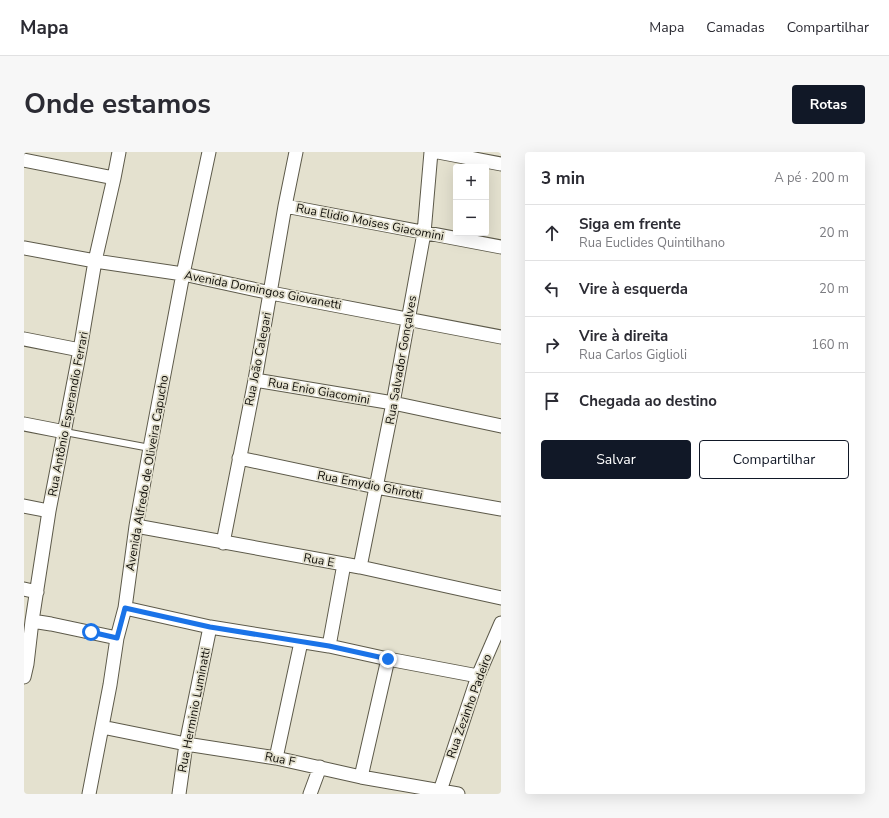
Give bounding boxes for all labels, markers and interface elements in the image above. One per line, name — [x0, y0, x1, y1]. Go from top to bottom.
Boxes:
text: Mapa — [20, 15, 69, 41]
text: Mapa — [649, 18, 684, 37]
text: Camadas — [706, 18, 765, 37]
text: Compartilhar — [787, 18, 869, 37]
text: Onde estamos — [24, 85, 211, 123]
button: Rotas — [792, 85, 865, 124]
map controls — [453, 164, 489, 236]
button: + — [453, 164, 489, 200]
text: 3 min — [541, 167, 585, 190]
text: A pé · 200 m — [774, 169, 849, 187]
street label: Rua Elidio Moises Giacomini — [295, 200, 445, 244]
button: − — [453, 200, 489, 236]
text: Siga em frente — [579, 214, 681, 234]
icon: ahead — [541, 222, 563, 244]
text: 20 m — [819, 224, 849, 242]
text: Rua Euclides Quintilhano — [579, 234, 725, 252]
street label: Avenida Domingos Giovanetti — [183, 267, 343, 313]
icon: left — [541, 278, 563, 300]
text: Vire à esquerda — [579, 279, 688, 299]
text: 20 m — [819, 280, 849, 298]
street label: Rua Salvador Gonçalves — [382, 294, 420, 426]
street label: Rua João Calegari — [241, 311, 275, 407]
text: Vire à direita — [579, 326, 668, 346]
street label: Rua Antônio Esperandio Ferrari — [44, 330, 92, 498]
icon: right — [541, 334, 563, 356]
text: 160 m — [811, 336, 849, 354]
text: Rua Carlos Giglioli — [579, 346, 687, 364]
street label: Avenida Alfredo de Oliveira Capucho — [122, 374, 172, 572]
street label: Rua Enio Giacomini — [267, 374, 371, 408]
icon: arrive — [541, 390, 563, 412]
text: Chegada ao destino — [579, 391, 717, 411]
button: Salvar — [541, 440, 691, 479]
button: Compartilhar — [699, 440, 849, 479]
street label: Rua Emydio Ghirotti — [316, 467, 424, 503]
street label: Rua E — [302, 549, 336, 571]
route start — [82, 623, 100, 641]
street label: Rua Herminio Luminatti — [174, 646, 214, 774]
route end — [379, 650, 397, 668]
street label: Rua Zezinho Padeiro — [443, 651, 495, 760]
street label: Rua F — [263, 748, 297, 770]

